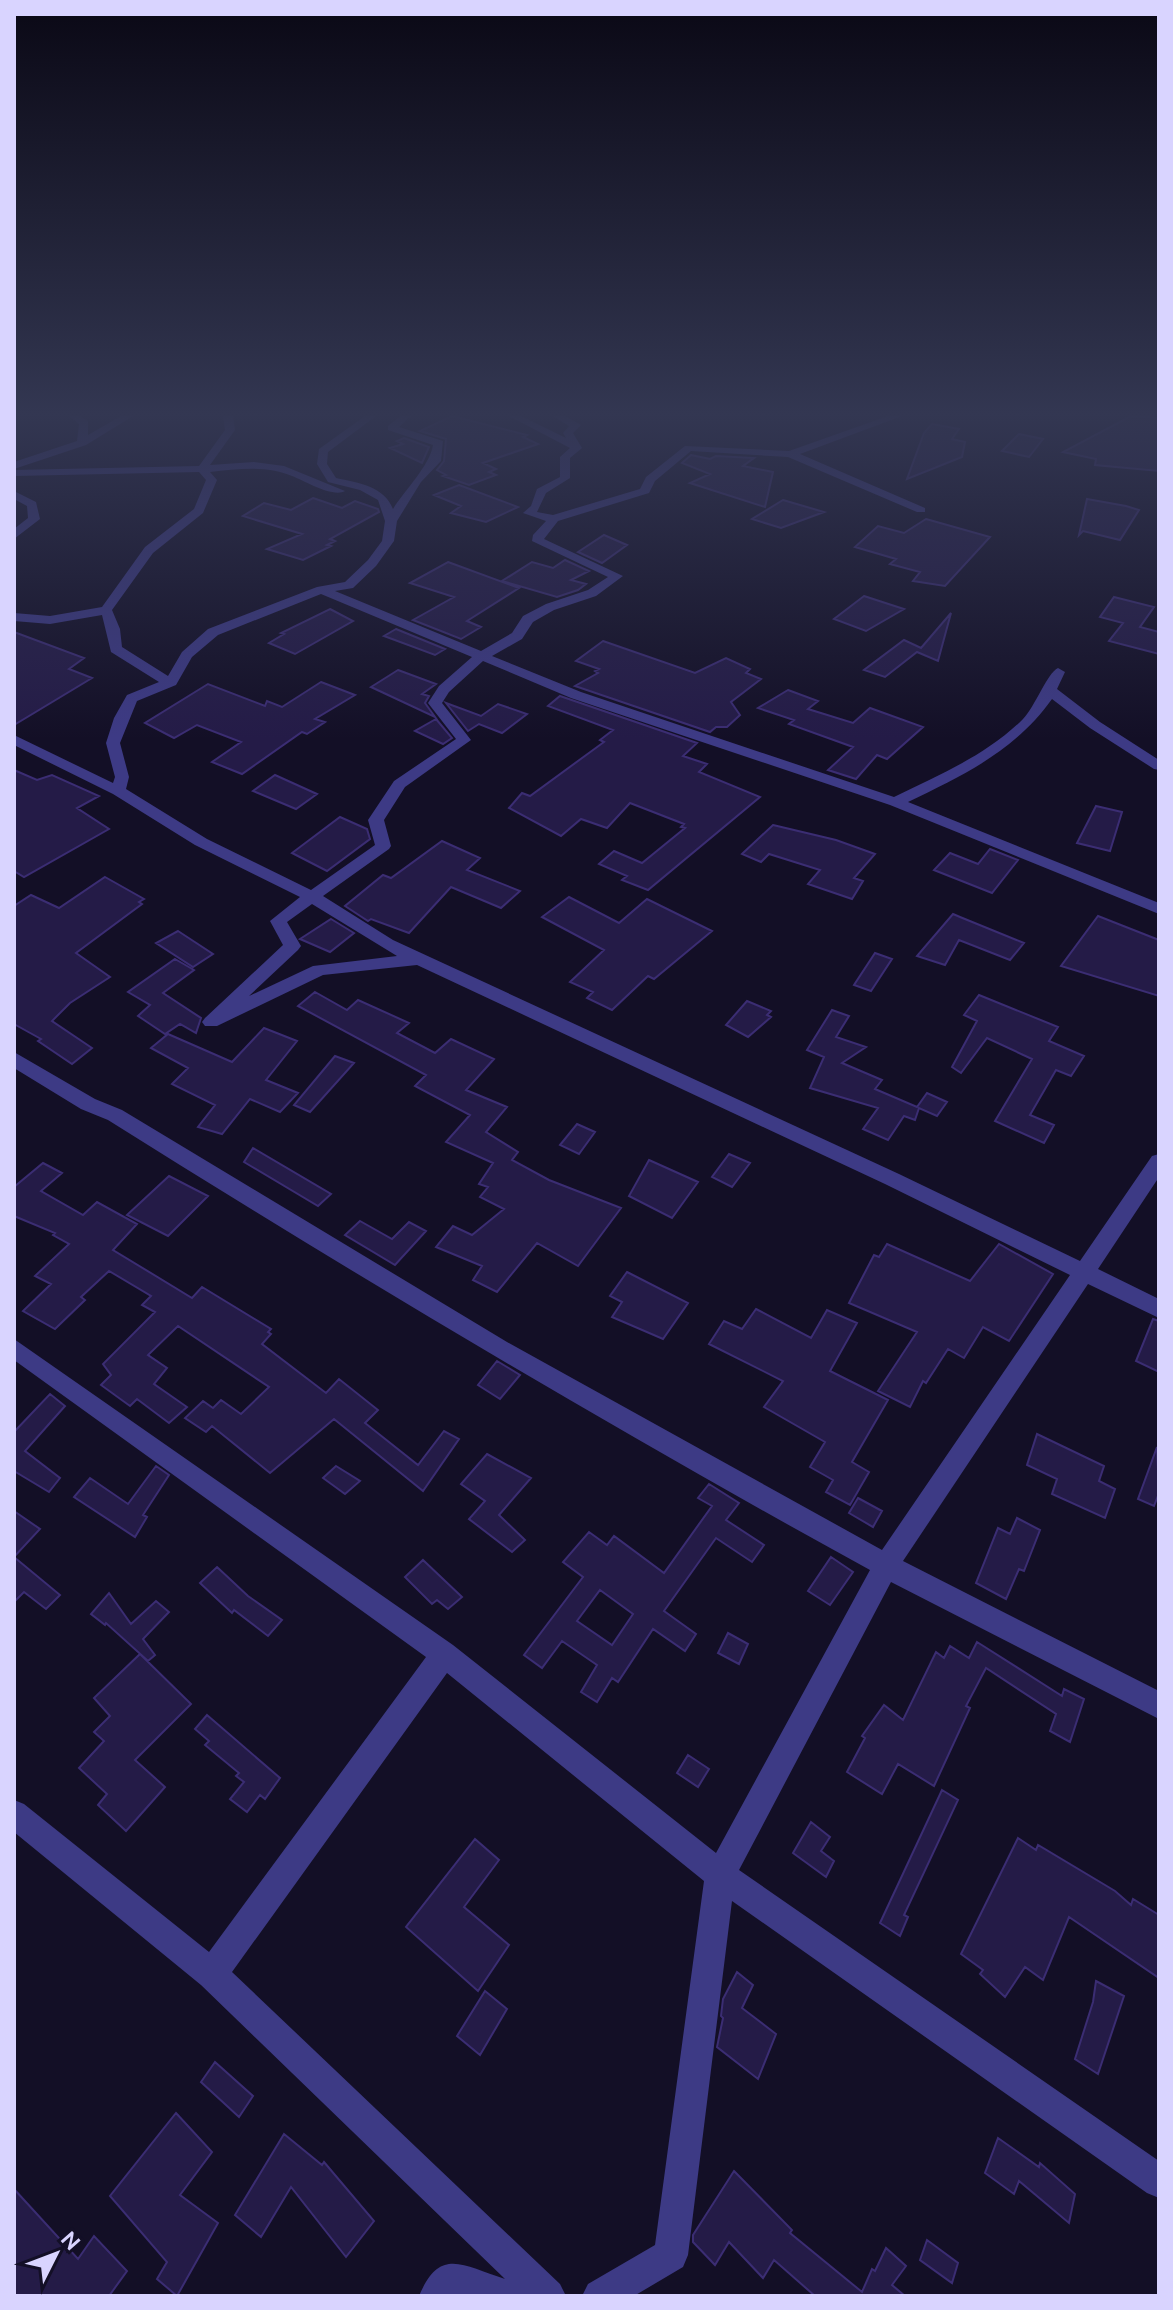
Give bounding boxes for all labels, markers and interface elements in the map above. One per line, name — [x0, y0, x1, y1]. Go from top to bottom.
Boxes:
north arrow — [16, 2214, 96, 2294]
text: N — [56, 2226, 86, 2255]

